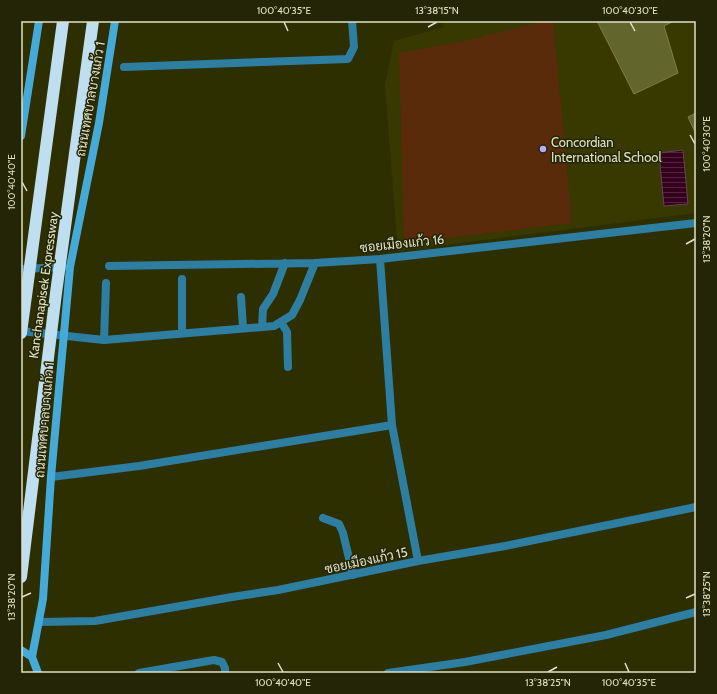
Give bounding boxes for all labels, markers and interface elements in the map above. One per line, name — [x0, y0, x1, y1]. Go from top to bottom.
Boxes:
text: 100°40'35"E — [257, 4, 311, 17]
text: 13°38'15"N — [415, 4, 459, 17]
text: 100°40'30"E — [602, 4, 658, 17]
street label: ถนนเทศบาลบางแก้ว 1 — [71, 40, 108, 158]
text: 100°40'30"E — [700, 116, 713, 172]
place label: Concordian International School — [551, 134, 662, 165]
marker: Concordian International School — [538, 144, 548, 154]
text: 100°40'40"E — [5, 154, 18, 210]
street label: Kanchanapisek Expressway — [25, 210, 61, 360]
text: 13°38'20"N — [700, 215, 713, 263]
street label: ซอยเมืองแก้ว 16 — [359, 230, 445, 255]
street label: ถนนเทศบาลบางแก้ว 1 — [30, 361, 57, 479]
street label: ซอยเมืองแก้ว 15 — [323, 542, 409, 577]
text: 13°38'25"N — [700, 571, 713, 617]
text: 13°38'20"N — [5, 573, 18, 621]
text: 100°40'40"E — [255, 676, 311, 689]
text: 13°38'25"N — [525, 676, 571, 689]
text: 100°40'35"E — [602, 676, 656, 689]

